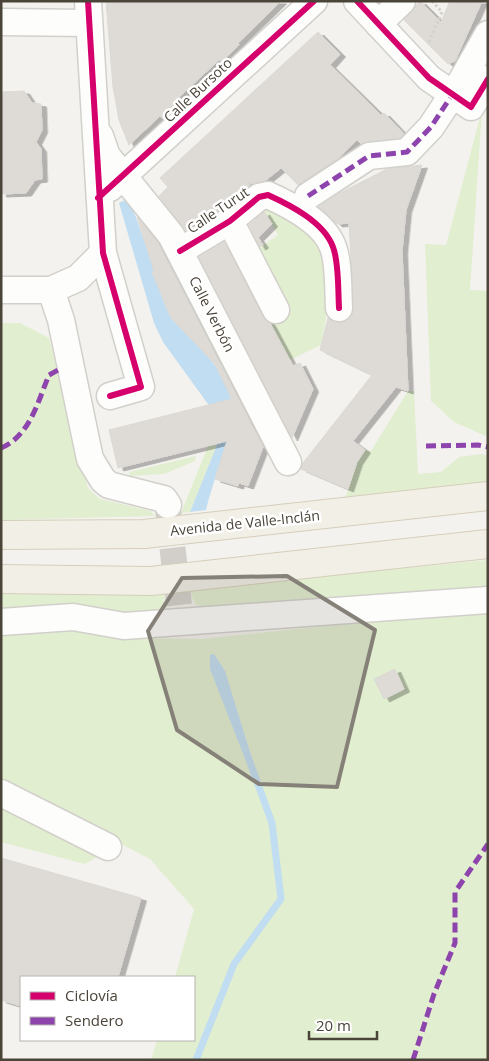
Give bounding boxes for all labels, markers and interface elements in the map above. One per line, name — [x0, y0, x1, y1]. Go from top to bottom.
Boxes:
street label: Calle Bursoto — [159, 53, 236, 126]
street label: Calle Turut — [183, 182, 252, 237]
street label: Calle Verbón — [185, 273, 240, 355]
street label: Avenida de Valle-Inclán — [169, 505, 321, 540]
legend — [20, 976, 195, 1041]
text: Ciclovía — [65, 985, 118, 1005]
scale bar — [309, 1008, 376, 1040]
text: Sendero — [65, 1010, 124, 1030]
text: 20 m — [316, 1015, 351, 1035]

